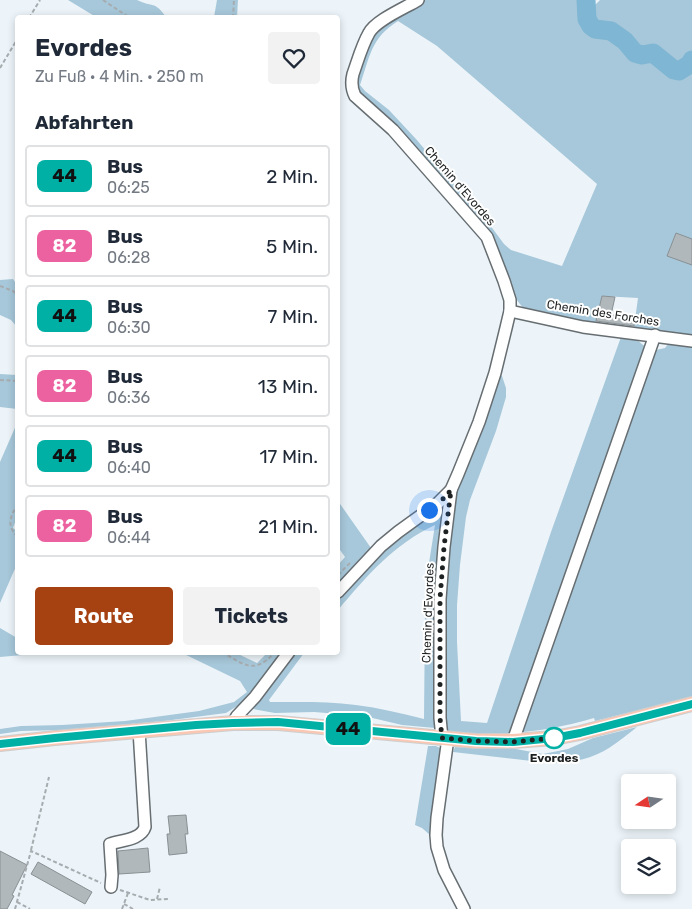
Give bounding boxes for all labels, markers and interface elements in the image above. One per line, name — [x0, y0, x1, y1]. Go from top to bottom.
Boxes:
button: heart — [268, 32, 320, 84]
text: Evordes — [35, 34, 132, 62]
text: Zu Fuß · 4 Min. · 250 m — [35, 67, 204, 86]
text: Abfahrten — [35, 111, 133, 134]
street label: Chemin d'Evordes — [422, 144, 498, 228]
text: Bus — [107, 155, 143, 178]
text: 44 — [52, 165, 77, 187]
text: 2 Min. — [266, 165, 318, 188]
text: 06:25 — [107, 178, 150, 197]
text: Bus — [107, 225, 143, 248]
text: 82 — [53, 235, 76, 257]
text: 5 Min. — [266, 235, 318, 258]
text: 06:28 — [107, 248, 150, 267]
text: Bus — [107, 295, 143, 318]
street label: Chemin des Forches — [546, 297, 660, 329]
text: 44 — [52, 305, 77, 327]
text: 7 Min. — [268, 305, 318, 328]
text: 06:30 — [107, 318, 151, 337]
text: Bus — [107, 365, 143, 388]
text: 82 — [53, 375, 76, 397]
text: 13 Min. — [258, 375, 318, 398]
text: 06:36 — [107, 388, 150, 407]
text: Bus — [107, 435, 143, 458]
text: 44 — [52, 445, 77, 467]
text: 17 Min. — [259, 445, 318, 468]
text: 06:40 — [107, 458, 151, 477]
your location — [417, 498, 442, 523]
text: Bus — [107, 505, 143, 528]
text: 82 — [53, 515, 76, 537]
text: 21 Min. — [258, 515, 318, 538]
text: 06:44 — [107, 528, 151, 547]
street label: Chemin d'Evordes — [419, 563, 437, 663]
button: Route — [35, 587, 173, 645]
button: Tickets — [183, 587, 320, 645]
line badge: 44 — [326, 713, 370, 745]
text: 44 — [336, 718, 360, 740]
marker: Evordes — [543, 727, 565, 749]
place label: Evordes — [530, 751, 579, 765]
north arrow — [621, 774, 676, 829]
map controls — [621, 774, 676, 894]
button: layers — [621, 839, 676, 894]

